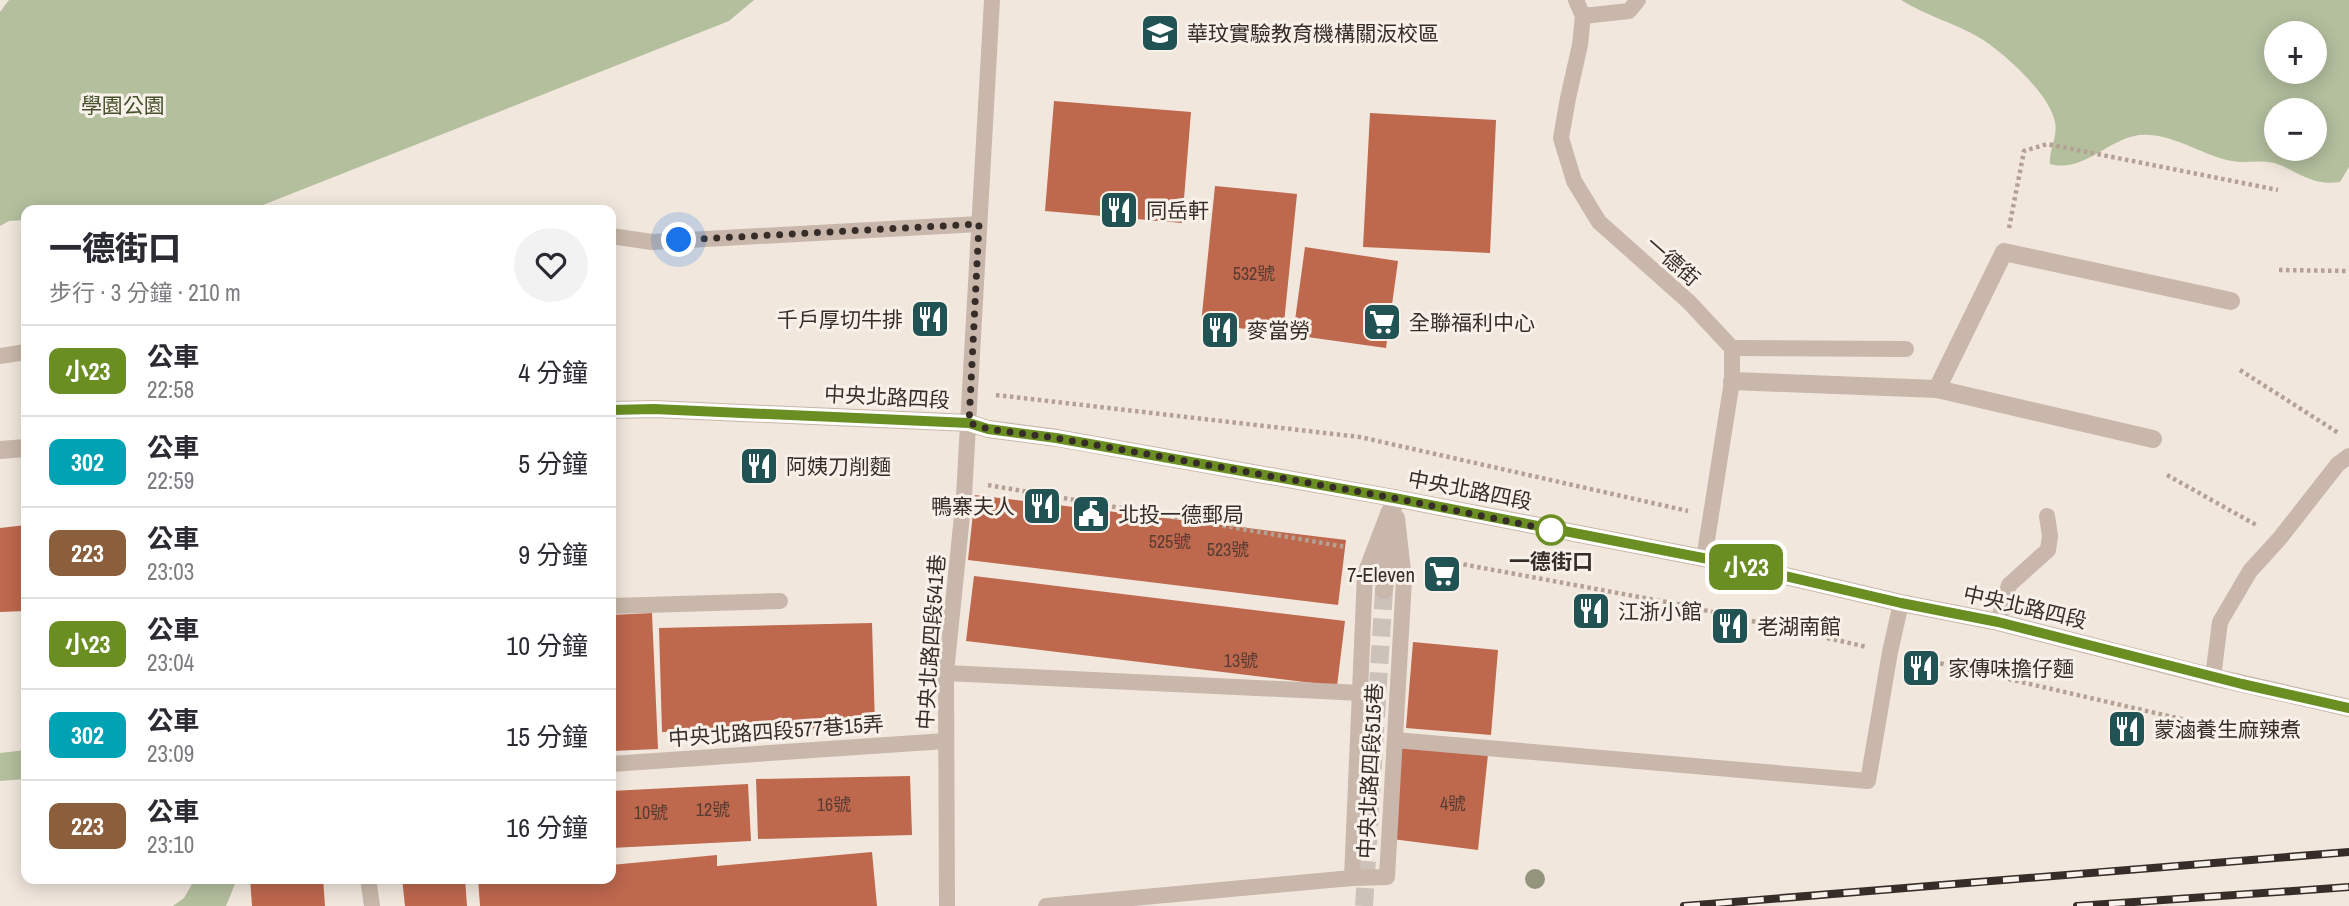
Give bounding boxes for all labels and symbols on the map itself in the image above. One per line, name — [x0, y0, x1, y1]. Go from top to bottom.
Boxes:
school or university icon: 華玟實驗教育機構關汳校區 — [1139, 12, 1181, 54]
place label: 華玟實驗教育機構關汳校區 — [1187, 19, 1439, 48]
park label: 學園公園 — [81, 91, 165, 120]
restaurant icon: 同岳軒 — [1098, 189, 1140, 231]
place label: 同岳軒 — [1146, 196, 1209, 225]
your location — [661, 222, 696, 257]
street label: 一德街 — [1640, 229, 1706, 293]
house number: 532號 — [1233, 261, 1275, 286]
restaurant icon: 千戶厚切牛排 — [909, 298, 951, 340]
supermarket icon: 全聯福利中心 — [1361, 301, 1403, 343]
place label: 千戶厚切牛排 — [777, 305, 903, 334]
place label: 全聯福利中心 — [1409, 308, 1535, 337]
restaurant icon: 麥當勞 — [1199, 309, 1241, 351]
place label: 麥當勞 — [1247, 316, 1310, 345]
street label: 中央北路四段 — [823, 379, 951, 415]
restaurant icon: 阿姨刀削麵 — [738, 445, 780, 487]
place label: 阿姨刀削麵 — [786, 452, 891, 481]
street label: 中央北路四段 — [1405, 464, 1535, 516]
restaurant icon: 鴨寨夫人 — [1021, 485, 1063, 527]
place label: 鴨寨夫人 — [931, 492, 1015, 521]
public building icon: 北投一德郵局 — [1070, 493, 1112, 535]
place label: 北投一德郵局 — [1118, 500, 1244, 529]
marker: 一德街口 — [1536, 515, 1566, 545]
house number: 525號 — [1149, 529, 1191, 554]
house number: 523號 — [1207, 537, 1249, 562]
line badge: 小23 — [1706, 544, 1786, 590]
place label: 一德街口 — [1509, 547, 1593, 576]
street label: 中央北路四段541巷 — [910, 553, 952, 731]
supermarket icon: 7-Eleven — [1421, 553, 1463, 595]
place label: 7-Eleven — [1347, 560, 1415, 589]
street label: 中央北路四段 — [1960, 579, 2090, 635]
restaurant icon: 江浙小館 — [1570, 590, 1612, 632]
place label: 江浙小館 — [1618, 597, 1702, 626]
restaurant icon: 老湖南館 — [1709, 605, 1751, 647]
place label: 老湖南館 — [1757, 612, 1841, 641]
restaurant icon: 家傳味擔仔麵 — [1900, 647, 1942, 689]
house number: 13號 — [1224, 648, 1258, 673]
place label: 家傳味擔仔麵 — [1948, 654, 2074, 683]
street label: 中央北路四段515巷 — [1351, 682, 1389, 860]
restaurant icon: 蒙滷養生麻辣煮 — [2106, 708, 2148, 750]
street label: 中央北路四段577巷15弄 — [667, 709, 885, 753]
place label: 蒙滷養生麻辣煮 — [2154, 715, 2301, 744]
house number: 4號 — [1440, 791, 1466, 816]
house number: 16號 — [817, 792, 851, 817]
house number: 12號 — [696, 797, 730, 822]
house number: 10號 — [634, 800, 668, 825]

